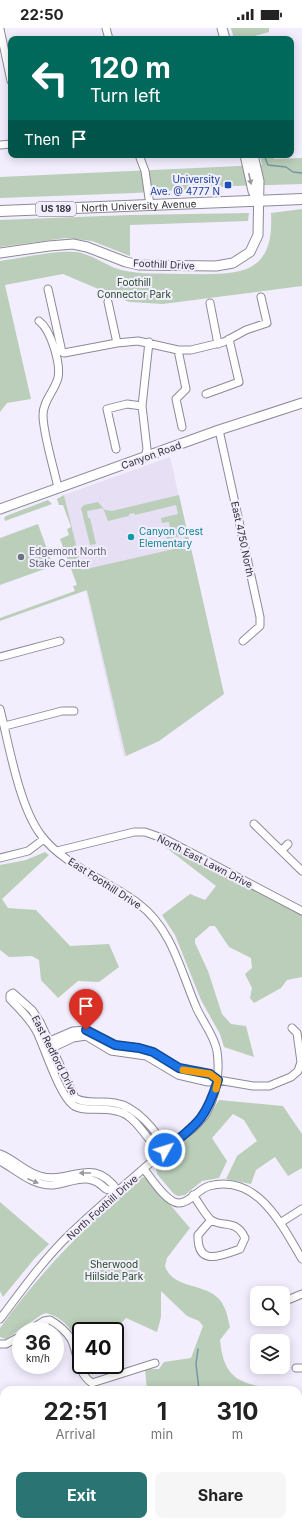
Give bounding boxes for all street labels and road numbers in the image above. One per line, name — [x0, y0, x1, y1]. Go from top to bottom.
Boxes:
street label: North University Avenue — [81, 197, 197, 214]
road number: US 189 — [36, 202, 76, 216]
street label: Foothill Drive — [133, 256, 195, 272]
street label: Canyon Road — [119, 439, 183, 471]
street label: East 4750 North — [229, 500, 257, 578]
street label: North East Lawn Drive — [155, 832, 255, 890]
street label: East Foothill Drive — [66, 855, 144, 911]
street label: East Redford Drive — [30, 1013, 80, 1097]
street label: North Foothill Drive — [64, 1172, 140, 1242]

